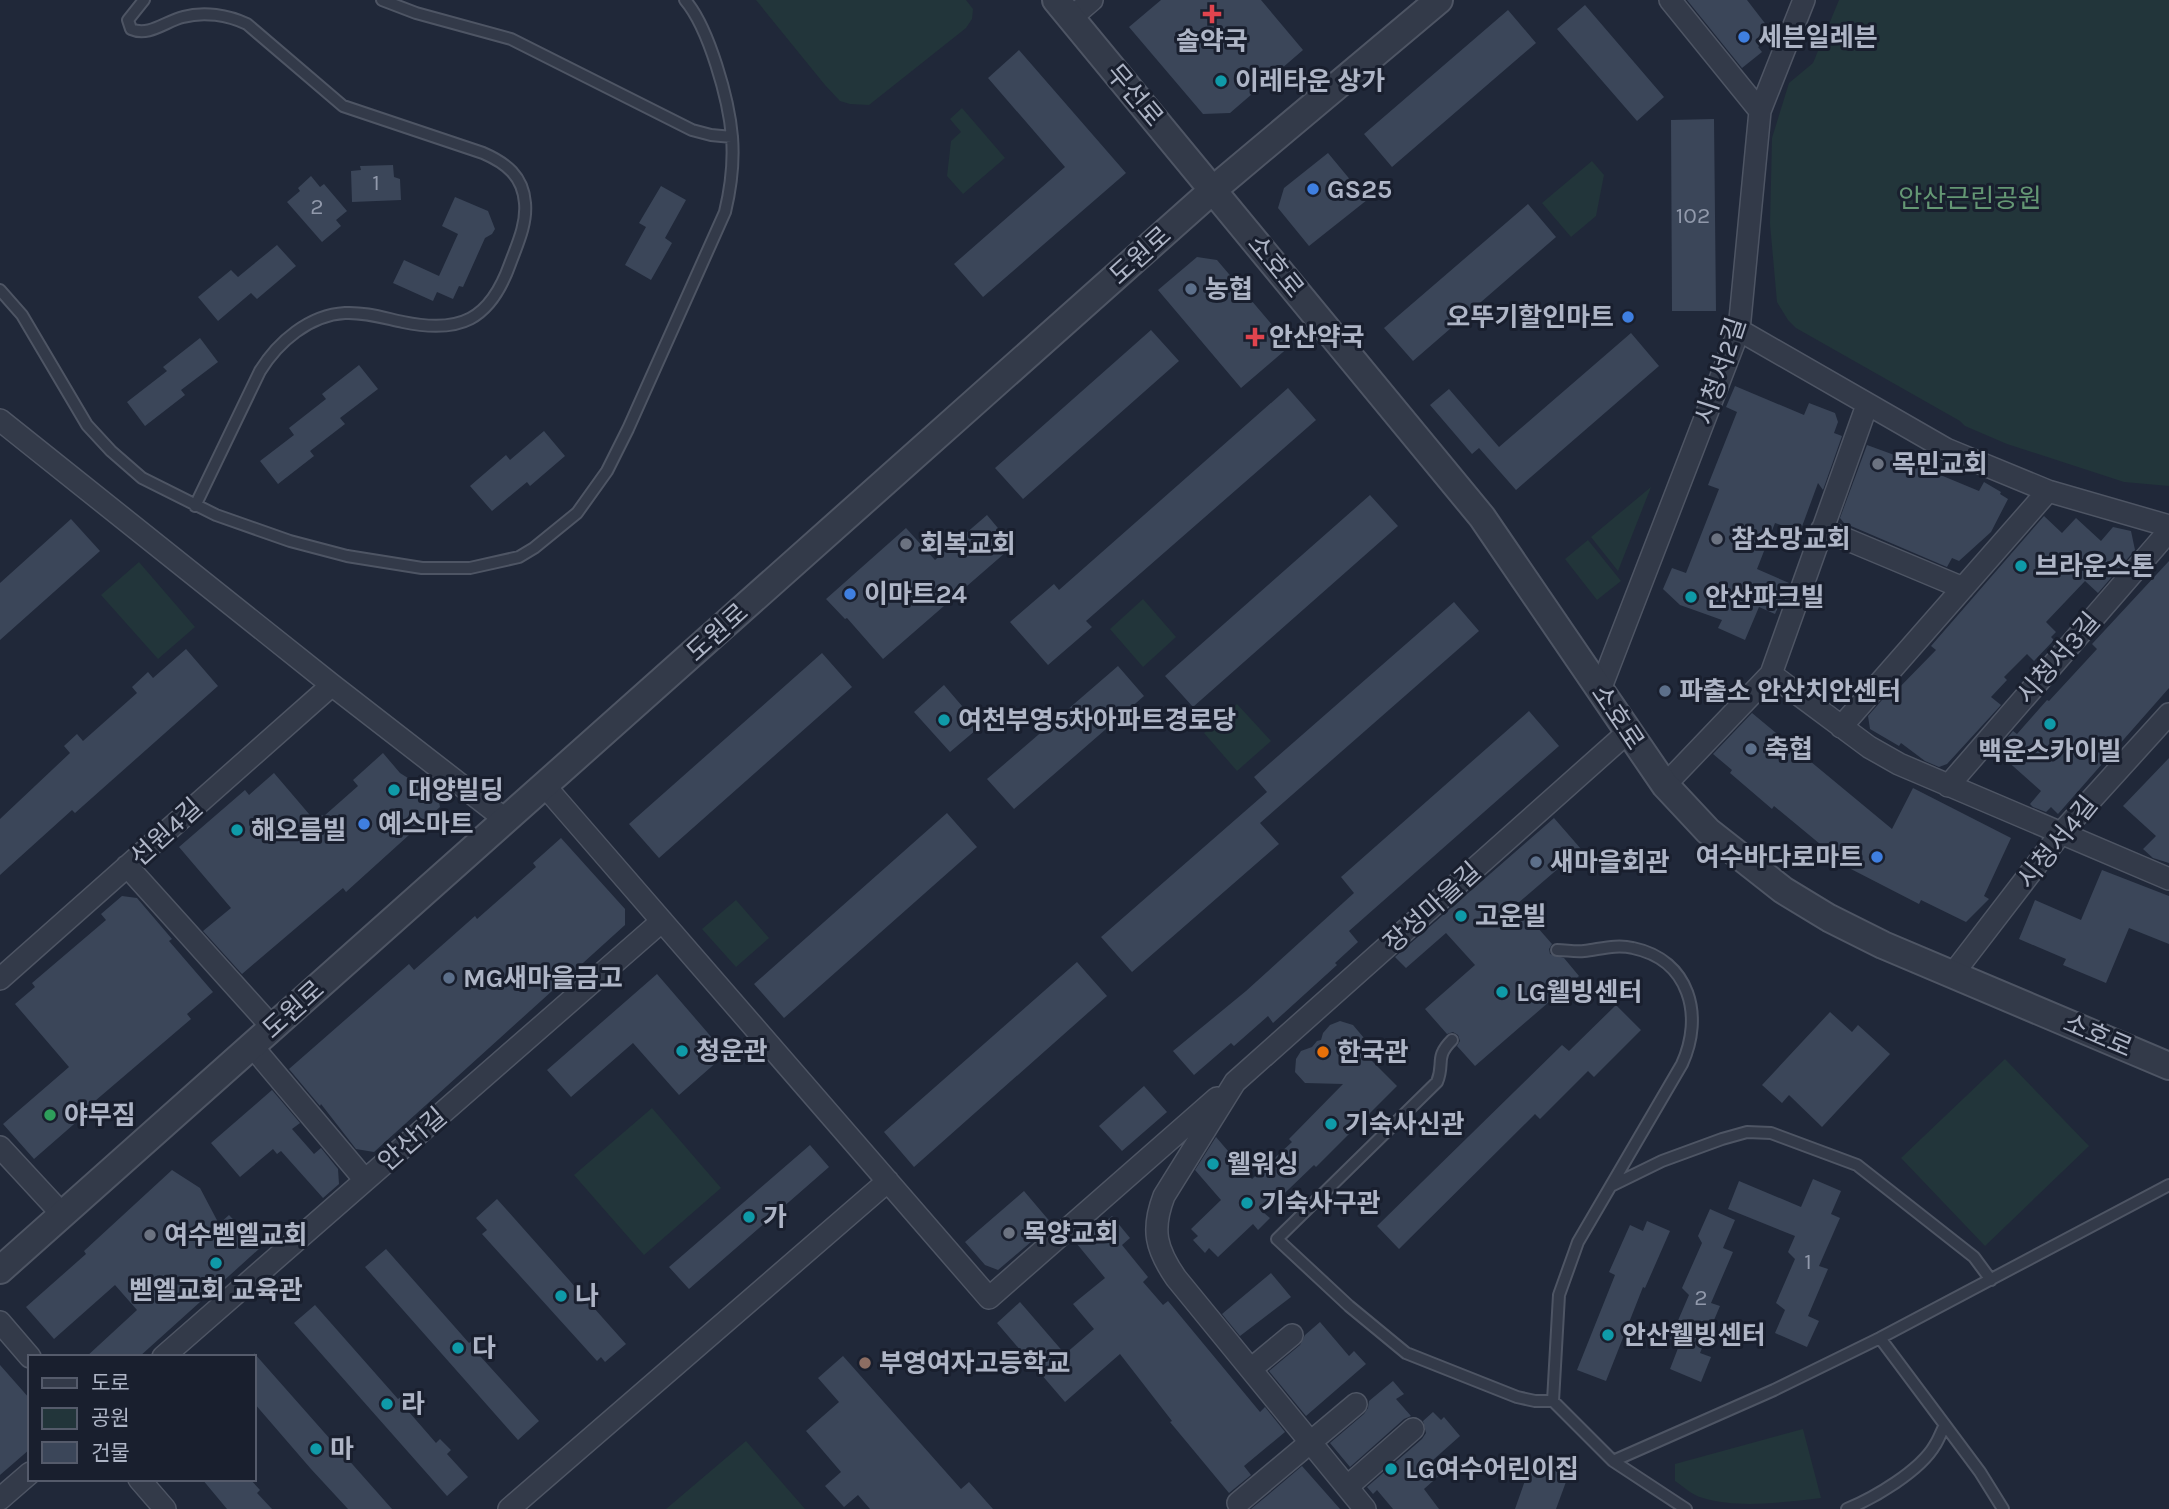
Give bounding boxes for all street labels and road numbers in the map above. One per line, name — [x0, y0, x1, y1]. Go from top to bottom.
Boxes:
street label: 무선로 — [1100, 58, 1170, 133]
street label: 도원로 — [1103, 220, 1177, 291]
street label: 소호로 — [1241, 229, 1310, 304]
street label: 시청서2길 — [1689, 314, 1752, 429]
street label: 도원로 — [680, 597, 754, 668]
street label: 시청서3길 — [2010, 606, 2107, 710]
street label: 소호로 — [1585, 679, 1651, 756]
street label: 시청서4길 — [2011, 790, 2104, 895]
street label: 선원4길 — [124, 792, 209, 873]
street label: 장성마을길 — [1378, 856, 1487, 959]
street label: 도원로 — [256, 974, 330, 1045]
street label: 소호로 — [2059, 1007, 2137, 1064]
street label: 안산1길 — [372, 1101, 453, 1177]

